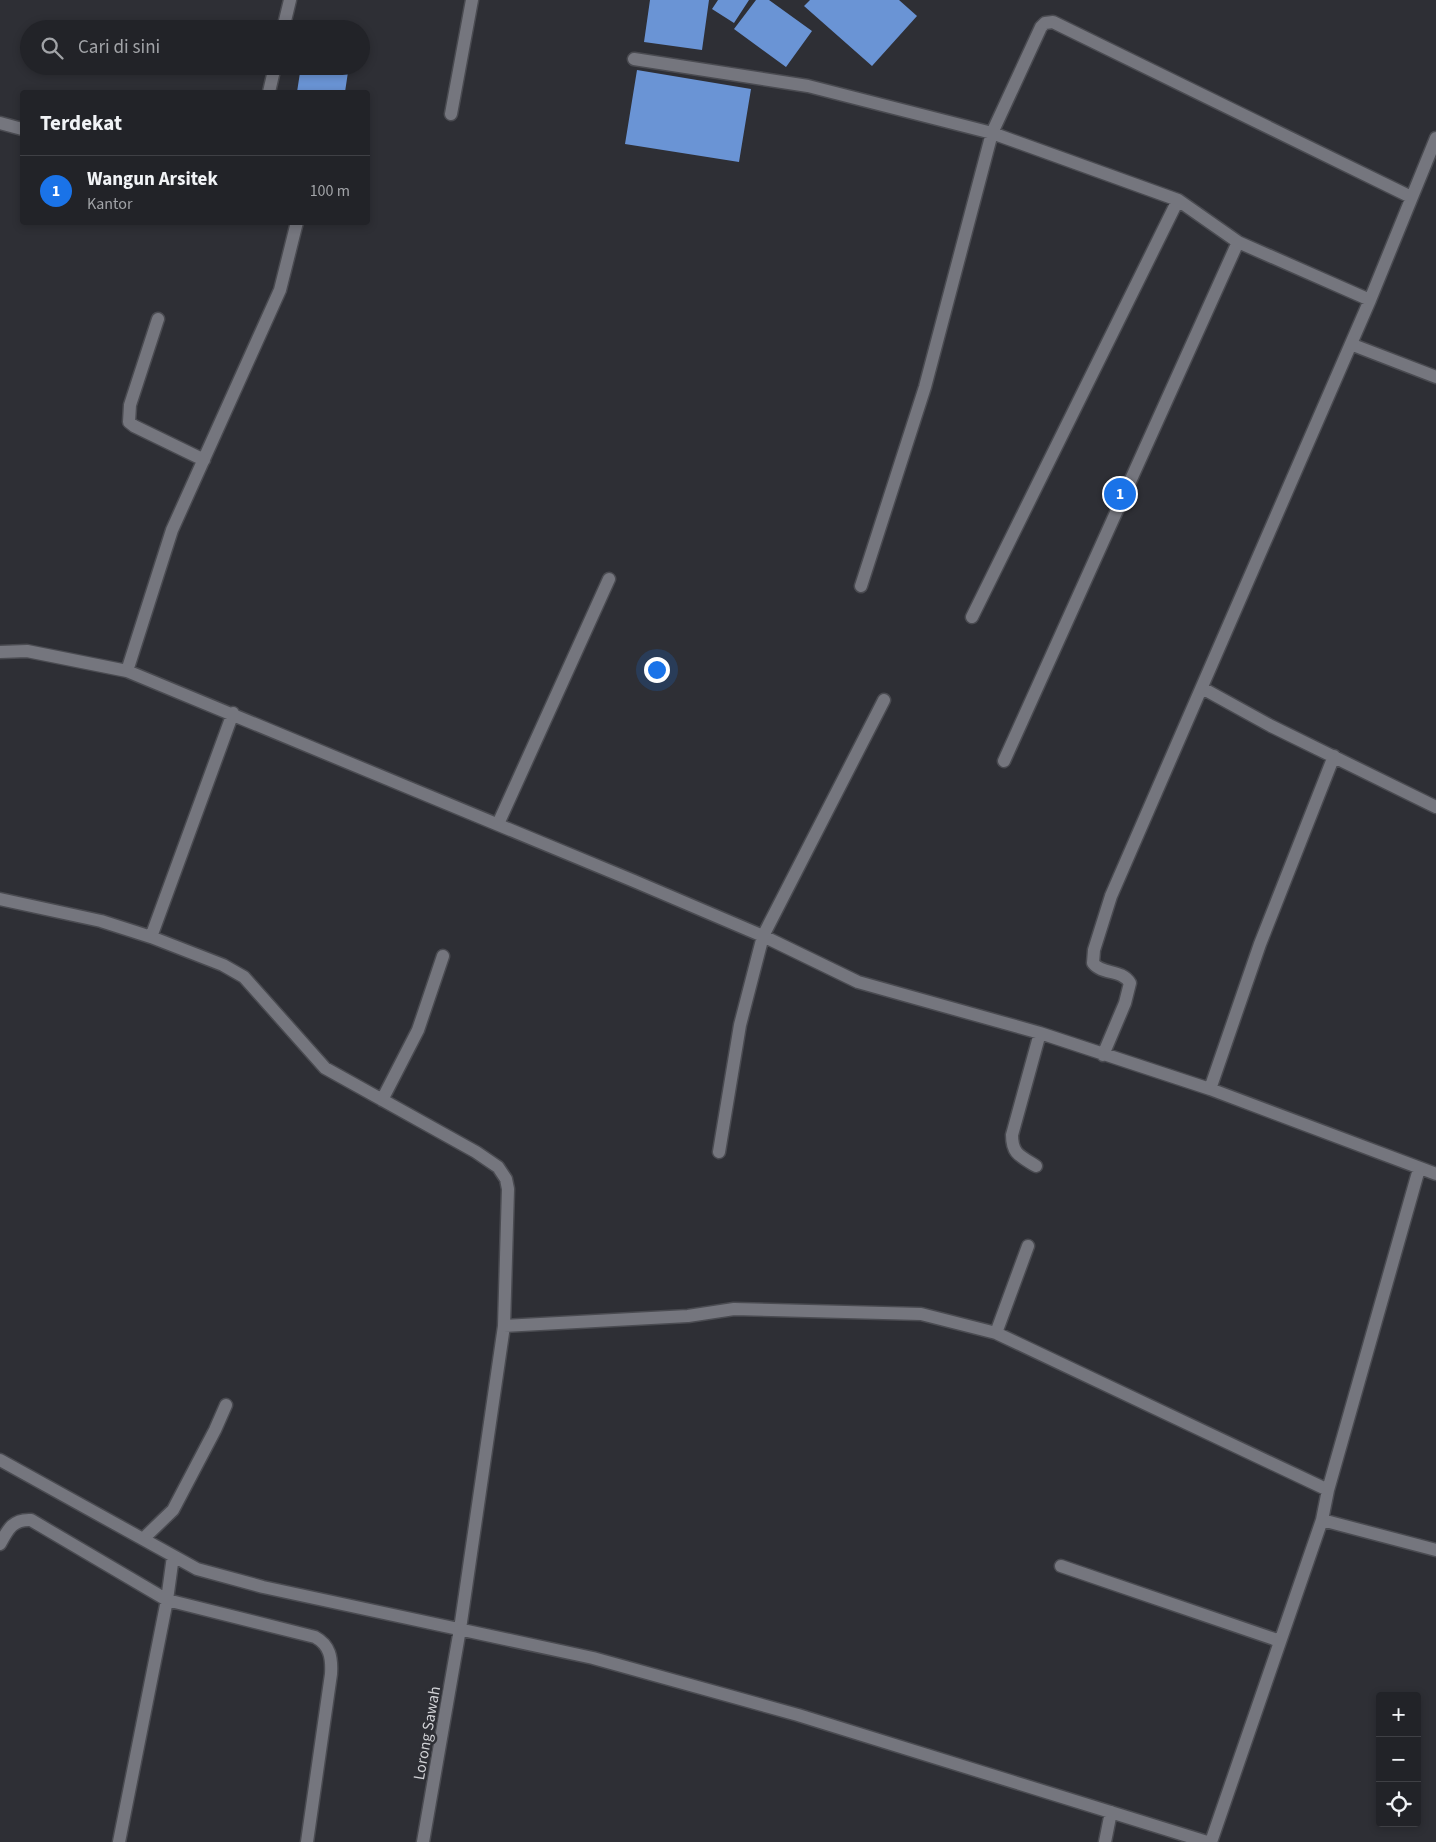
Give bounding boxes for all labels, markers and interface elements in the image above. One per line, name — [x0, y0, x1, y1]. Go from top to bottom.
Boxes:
search box — [20, 20, 370, 75]
icon: search — [38, 34, 66, 62]
text: Cari di sini — [78, 34, 160, 61]
text: Terdekat — [40, 108, 122, 138]
text: Wangun Arsitek — [87, 166, 218, 193]
text: 1 — [52, 180, 60, 202]
text: 100 m — [310, 180, 350, 202]
text: Kantor — [87, 193, 133, 215]
pin: 1 — [1104, 475, 1136, 513]
your location — [644, 657, 670, 683]
street label: Lorong Sawah — [408, 1684, 446, 1782]
map controls — [1376, 1692, 1421, 1827]
button: + — [1376, 1692, 1421, 1737]
button: − — [1376, 1737, 1421, 1782]
button: locate — [1376, 1782, 1421, 1827]

